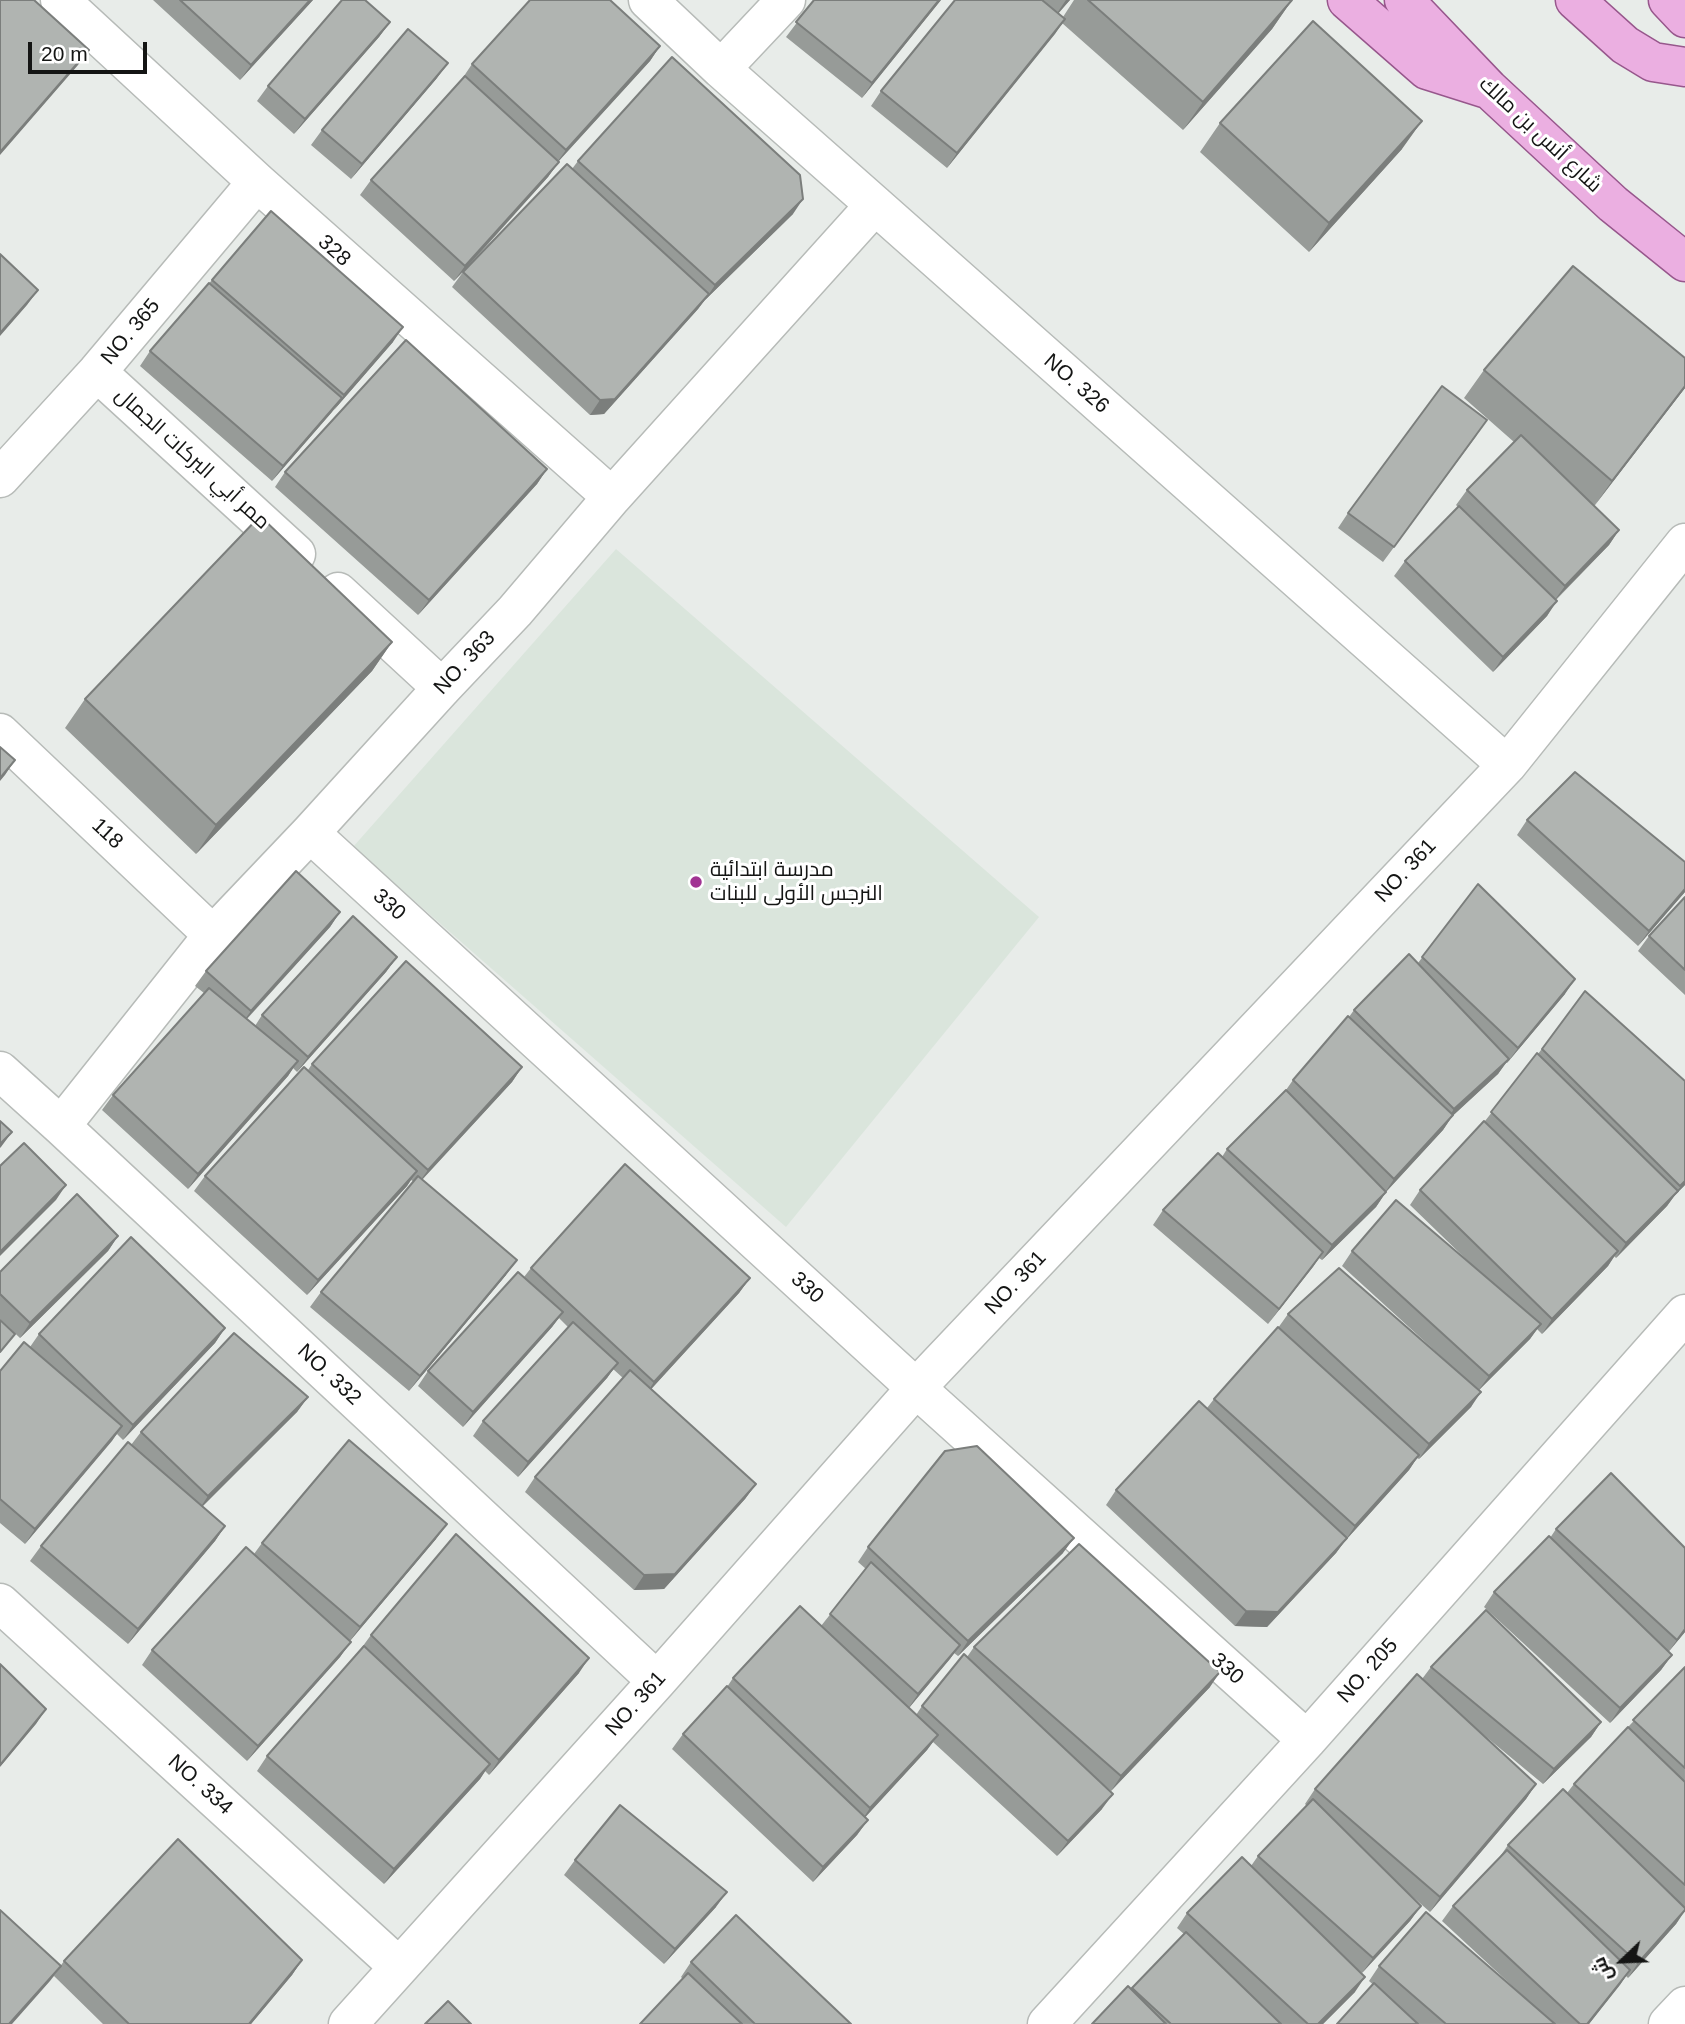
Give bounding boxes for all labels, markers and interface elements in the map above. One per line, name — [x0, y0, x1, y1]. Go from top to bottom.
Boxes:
scale bar — [32, 28, 150, 72]
text: 20 m — [41, 42, 88, 65]
street label: شارع أنس بن مالك — [1473, 72, 1607, 198]
street label: 328 — [313, 230, 355, 272]
street label: NO. 365 — [96, 294, 166, 370]
street label: NO. 326 — [1038, 349, 1114, 419]
street label: ممر أبي البركات الجمال — [109, 383, 275, 535]
street label: NO. 363 — [429, 626, 501, 700]
street label: 118 — [86, 813, 128, 855]
street label: NO. 361 — [1370, 834, 1442, 908]
place label: مدرسة ابتدائية النرجس الأولى للبنات — [710, 857, 883, 907]
marker: مدرسة ابتدائية النرجس الأولى للبنات — [688, 874, 704, 890]
street label: 330 — [368, 884, 410, 926]
street label: NO. 361 — [980, 1246, 1052, 1320]
street label: 330 — [786, 1267, 828, 1309]
street label: NO. 332 — [292, 1339, 366, 1411]
street label: NO. 205 — [1332, 1634, 1404, 1708]
street label: 330 — [1206, 1648, 1248, 1690]
street label: NO. 361 — [600, 1667, 672, 1741]
street label: NO. 334 — [163, 1749, 237, 1821]
north arrow — [1587, 1926, 1657, 1996]
text: ش — [1588, 1954, 1617, 1985]

